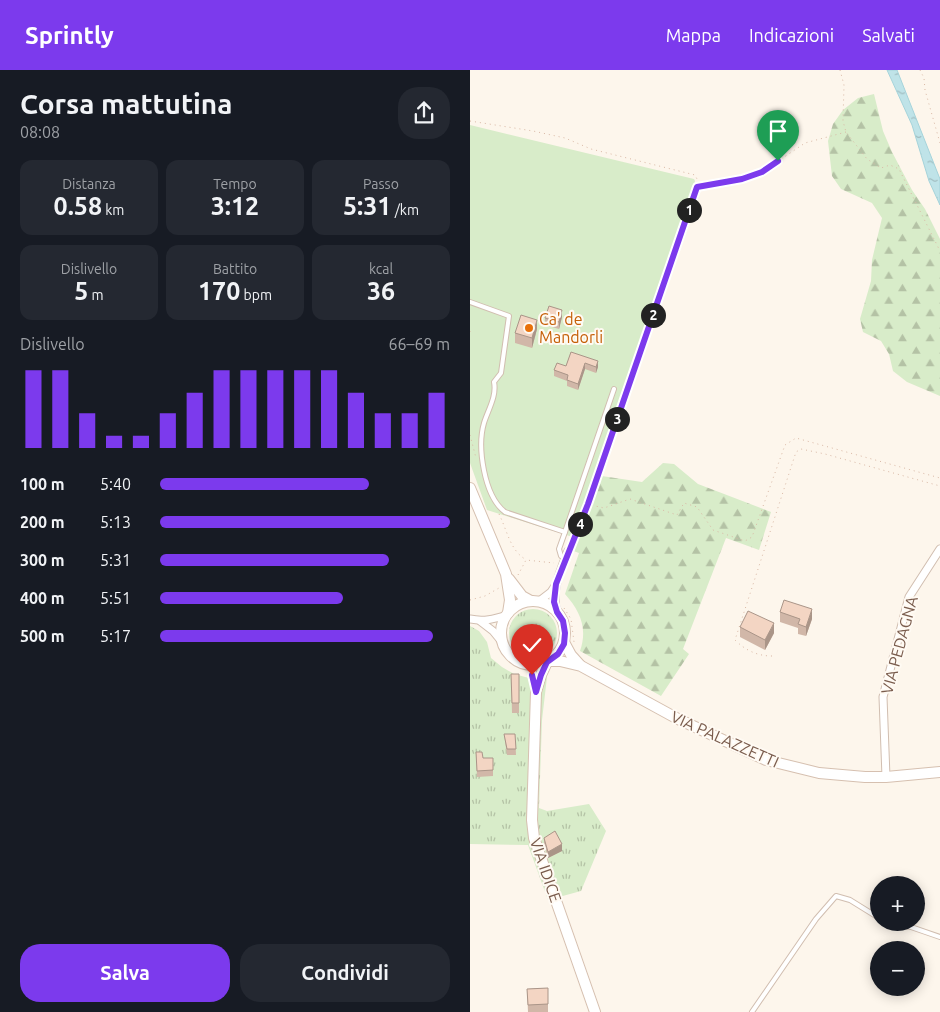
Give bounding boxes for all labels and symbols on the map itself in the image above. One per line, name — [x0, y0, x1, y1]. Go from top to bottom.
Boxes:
pin — [757, 110, 799, 161]
pin: 1 — [676, 198, 702, 222]
pin: 2 — [640, 302, 666, 328]
place label: Ca' de Mandorli — [539, 310, 603, 346]
marker: Ca' de Mandorli — [523, 322, 535, 334]
pin: 3 — [604, 406, 630, 432]
pin: 4 — [568, 512, 592, 536]
street label: VIA PEDAGNA — [877, 593, 921, 696]
pin — [511, 624, 553, 675]
street label: VIA PALAZZETTI — [668, 707, 782, 771]
street label: VIA IDICE — [527, 836, 565, 904]

